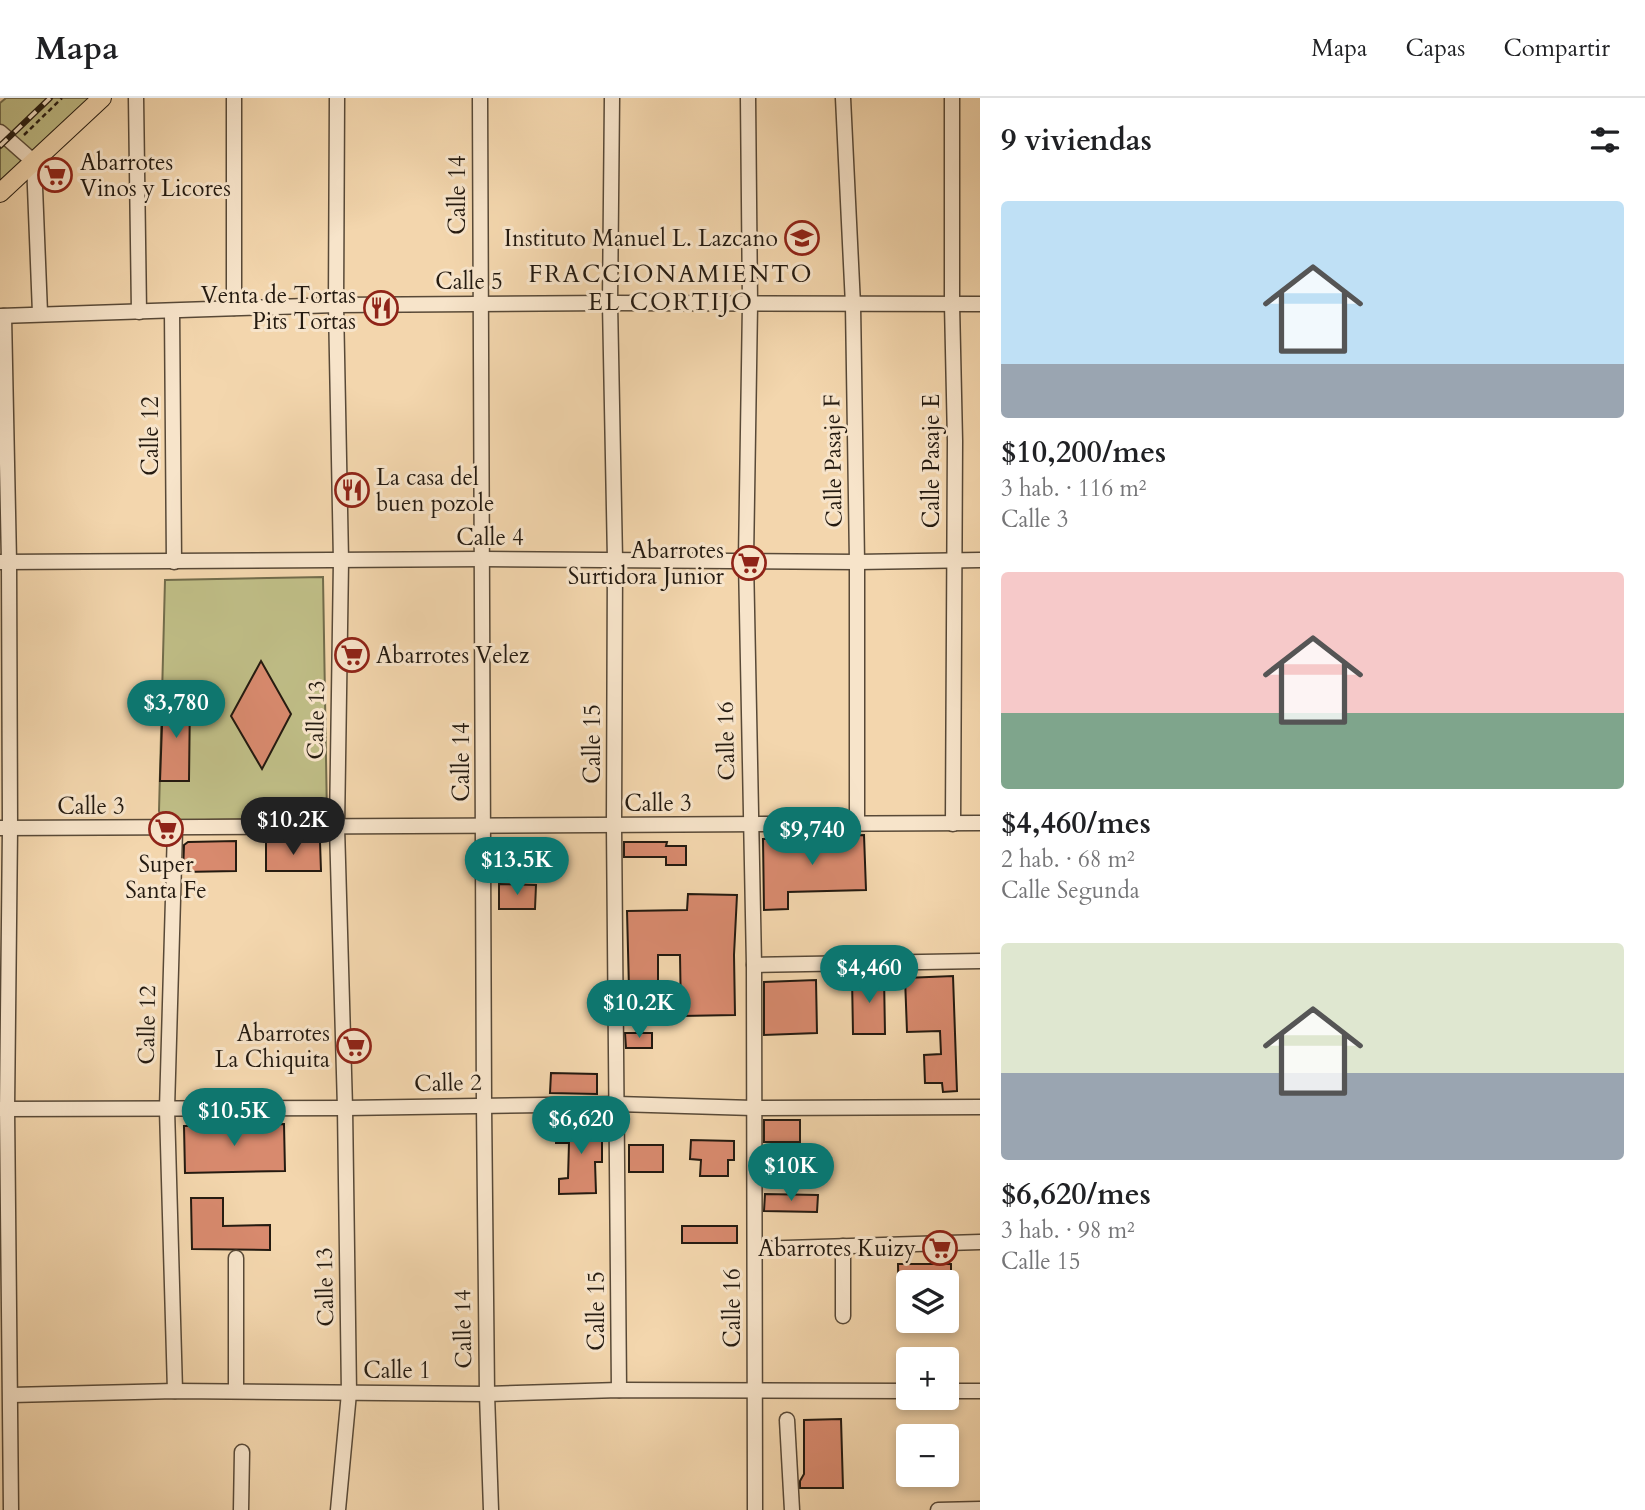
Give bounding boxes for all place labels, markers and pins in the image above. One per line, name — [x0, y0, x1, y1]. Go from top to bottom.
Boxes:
place label: Abarrotes Vinos y Licores — [80, 147, 231, 204]
supermarket icon: Abarrotes Vinos y Licores — [36, 156, 74, 194]
school or university icon: Instituto Manuel L. Lazcano — [783, 219, 821, 257]
place label: Instituto Manuel L. Lazcano — [504, 223, 778, 254]
place label: Venta de Tortas Pits Tortas — [201, 280, 356, 337]
restaurant icon: Venta de Tortas Pits Tortas — [362, 289, 400, 327]
place label: La casa del buen pozole — [376, 462, 494, 519]
restaurant icon: La casa del buen pozole — [333, 471, 371, 509]
place label: Abarrotes Surtidora Junior — [568, 535, 725, 592]
supermarket icon: Abarrotes Surtidora Junior — [730, 544, 768, 582]
supermarket icon: Abarrotes Velez — [333, 636, 371, 674]
place label: Abarrotes Velez — [376, 640, 529, 671]
pin: $3,780 — [119, 680, 233, 740]
pin: $10.2K — [236, 798, 350, 857]
pin: $9,740 — [755, 808, 869, 867]
supermarket icon: Super Santa Fe — [147, 810, 185, 848]
pin: $13.5K — [460, 838, 574, 897]
place label: Super Santa Fe — [125, 849, 207, 906]
pin: $4,460 — [812, 946, 926, 1005]
pin: $10.2K — [582, 981, 696, 1040]
place label: Abarrotes La Chiquita — [215, 1018, 330, 1075]
supermarket icon: Abarrotes La Chiquita — [335, 1027, 373, 1065]
pin: $10.5K — [177, 1088, 291, 1148]
pin: $6,620 — [524, 1096, 638, 1156]
pin: $10K — [750, 1144, 832, 1203]
supermarket icon: Abarrotes Kuizy — [921, 1229, 959, 1267]
place label: Abarrotes Kuizy — [758, 1233, 916, 1264]

